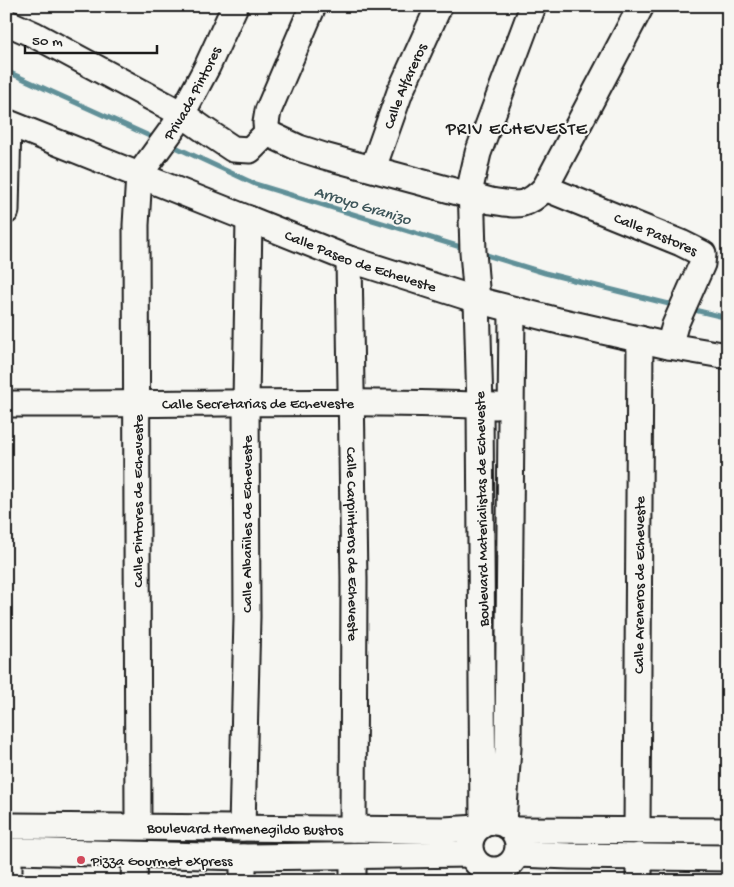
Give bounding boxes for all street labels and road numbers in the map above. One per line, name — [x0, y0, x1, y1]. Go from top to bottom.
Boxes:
street label: Calle Alfareros — [381, 40, 432, 132]
street label: Privada Pintores — [160, 44, 226, 145]
street label: Calle Pastores — [611, 210, 700, 261]
street label: Calle Paseo de Echeveste — [282, 227, 439, 297]
street label: Boulevard Materialistas de Echeveste — [472, 391, 494, 628]
street label: Calle Secretarias de Echeveste — [162, 396, 354, 414]
street label: Calle Pintores de Echeveste — [130, 414, 148, 588]
street label: Calle Albañiles de Echeveste — [239, 435, 257, 613]
street label: Calle Carpinteros de Echeveste — [341, 447, 361, 641]
street label: Calle Areneros de Echeveste — [631, 496, 650, 674]
street label: Boulevard Hermenegildo Bustos — [146, 820, 344, 840]

